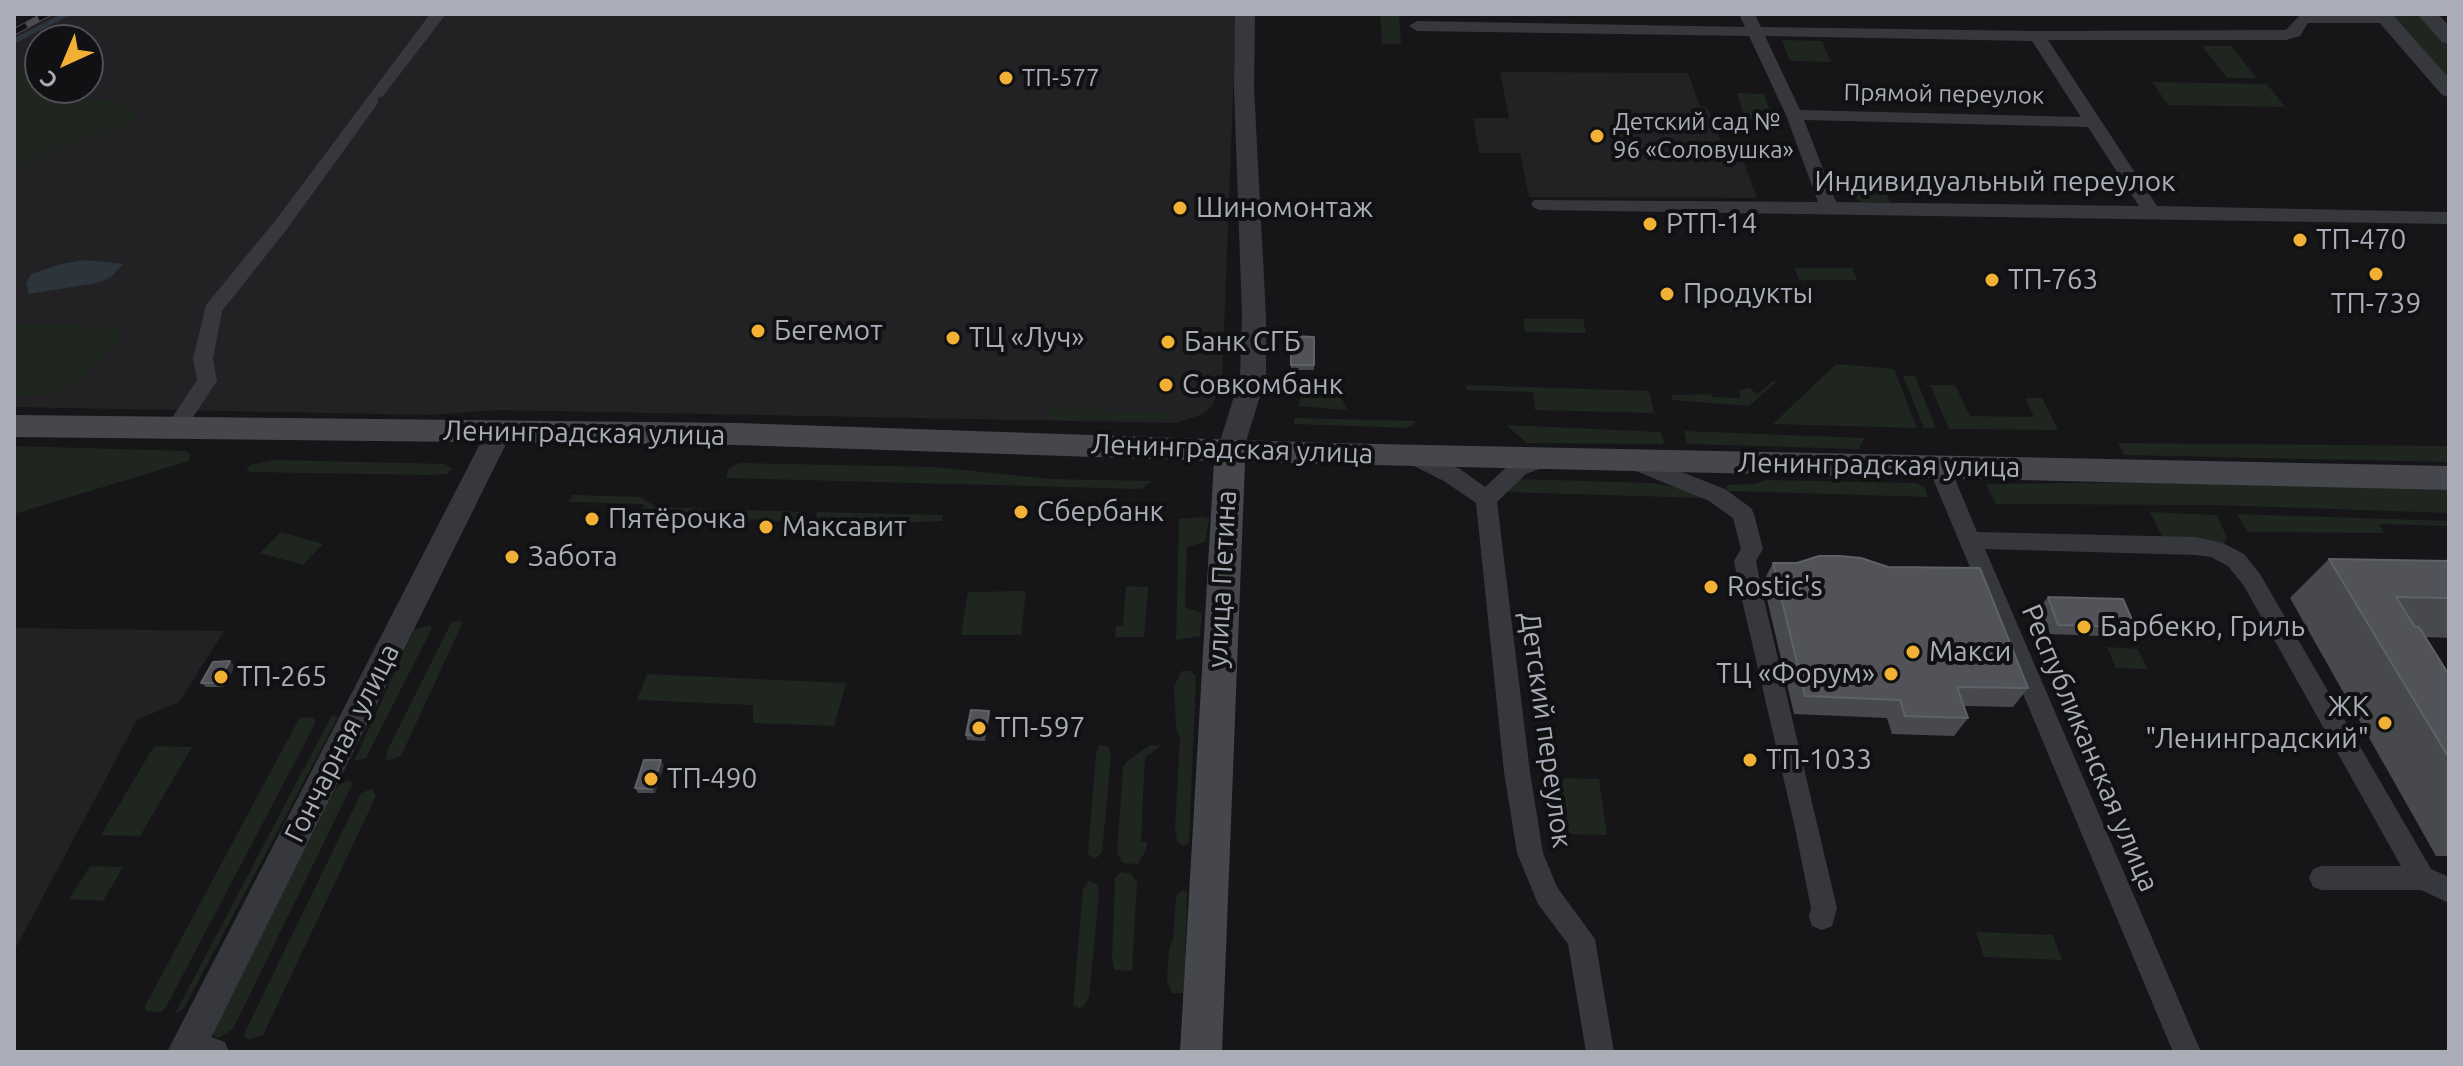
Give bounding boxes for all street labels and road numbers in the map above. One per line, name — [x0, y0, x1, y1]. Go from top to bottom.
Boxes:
street label: Прямой переулок — [1843, 78, 2045, 110]
street label: Индивидуальный переулок — [1815, 165, 2175, 199]
street label: Ленинградская улица — [442, 414, 726, 452]
street label: Ленинградская улица — [1090, 427, 1374, 471]
street label: Ленинградская улица — [1737, 446, 2021, 484]
street label: улица Петина — [1201, 489, 1243, 669]
street label: Республиканская улица — [2014, 599, 2166, 897]
street label: Детский переулок — [1513, 610, 1579, 850]
street label: Гончарная улица — [278, 638, 406, 848]

